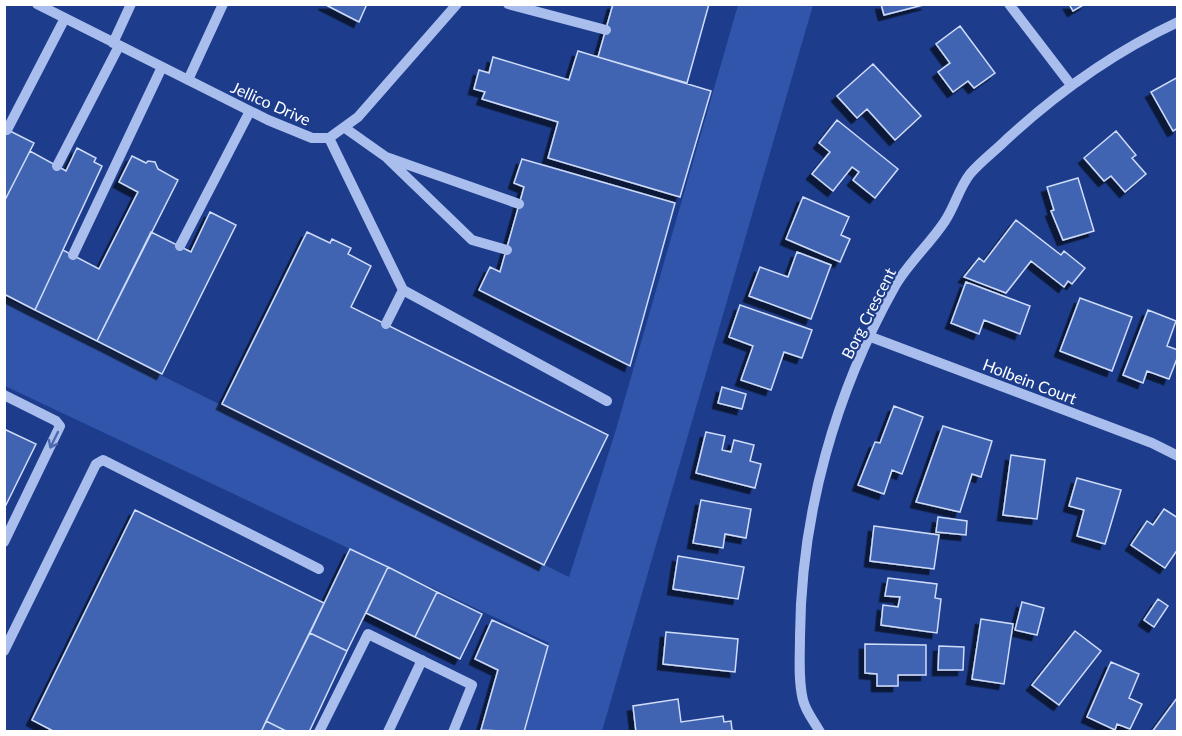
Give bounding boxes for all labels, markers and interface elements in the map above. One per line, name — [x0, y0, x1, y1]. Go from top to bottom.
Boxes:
street label: Jellico Drive — [228, 77, 314, 129]
street label: Borg Crescent — [837, 264, 899, 362]
street label: Holbein Court — [980, 354, 1080, 408]
one-way arrow — [47, 431, 59, 449]

